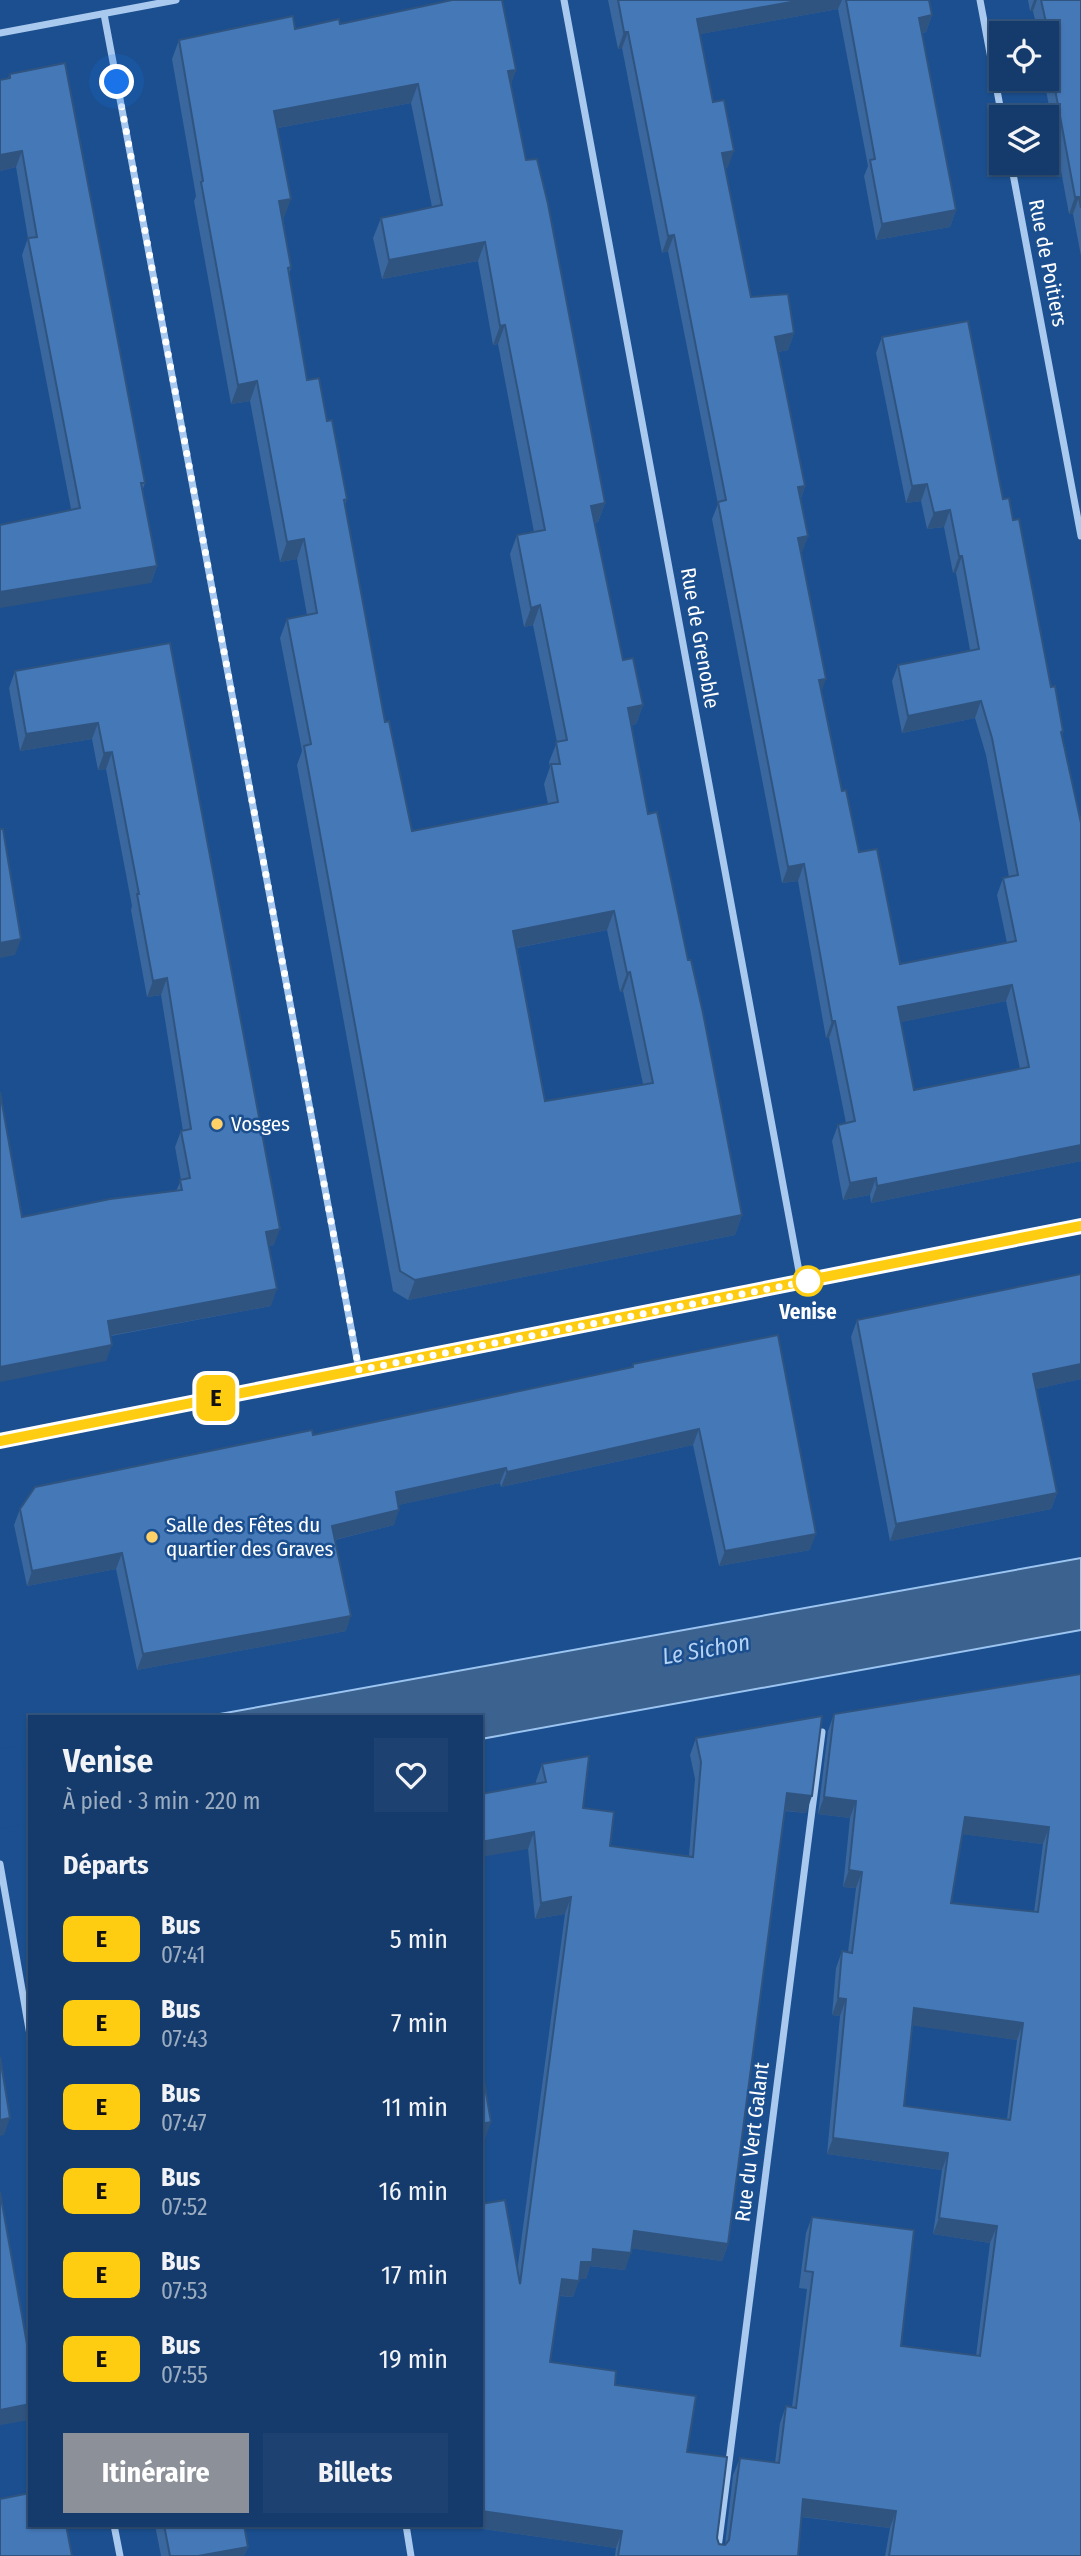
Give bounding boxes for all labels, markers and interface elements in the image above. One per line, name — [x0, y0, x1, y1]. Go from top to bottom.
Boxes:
map controls — [989, 21, 1059, 175]
button: locate — [989, 21, 1059, 91]
your location — [99, 64, 134, 99]
button: layers — [989, 105, 1059, 175]
street label: Rue de Poitiers — [1023, 197, 1073, 329]
street label: Rue de Grenoble — [675, 566, 725, 710]
place label: Vosges — [231, 1111, 290, 1137]
marker: Vosges — [209, 1116, 225, 1132]
marker: Venise — [793, 1266, 823, 1296]
place label: Venise — [778, 1299, 837, 1325]
line badge: E — [193, 1375, 239, 1421]
text: E — [210, 1384, 222, 1412]
place label: Salle des Fêtes du quartier des Graves — [166, 1512, 334, 1562]
marker: Salle des Fêtes du quartier des Graves — [144, 1529, 160, 1545]
water label: Le Sichon — [660, 1628, 752, 1670]
button: heart — [374, 1738, 448, 1812]
text: Venise — [63, 1741, 153, 1781]
text: À pied · 3 min · 220 m — [63, 1787, 260, 1815]
text: Départs — [63, 1850, 149, 1881]
text: Bus — [161, 1910, 200, 1941]
text: 5 min — [390, 1924, 448, 1955]
text: E — [96, 1925, 107, 1953]
text: 07:41 — [161, 1941, 206, 1969]
text: Bus — [161, 1994, 200, 2025]
text: 7 min — [391, 2008, 448, 2039]
text: E — [96, 2009, 107, 2037]
text: 07:43 — [161, 2025, 208, 2053]
street label: Rue du Vert Galant — [729, 2061, 775, 2223]
text: Bus — [161, 2078, 200, 2109]
text: 11 min — [382, 2092, 448, 2123]
text: E — [96, 2093, 107, 2121]
text: 07:47 — [161, 2109, 207, 2137]
text: Bus — [161, 2162, 200, 2193]
text: 16 min — [379, 2176, 448, 2207]
text: E — [96, 2177, 107, 2205]
text: 07:52 — [161, 2193, 207, 2221]
text: Bus — [161, 2246, 200, 2277]
text: 17 min — [381, 2260, 448, 2291]
text: E — [96, 2261, 107, 2289]
text: 07:53 — [161, 2277, 208, 2305]
text: Bus — [161, 2330, 200, 2361]
text: 19 min — [379, 2344, 448, 2375]
text: E — [96, 2345, 107, 2373]
text: 07:55 — [161, 2361, 208, 2389]
button: Itinéraire — [63, 2433, 249, 2513]
button: Billets — [263, 2433, 448, 2513]

